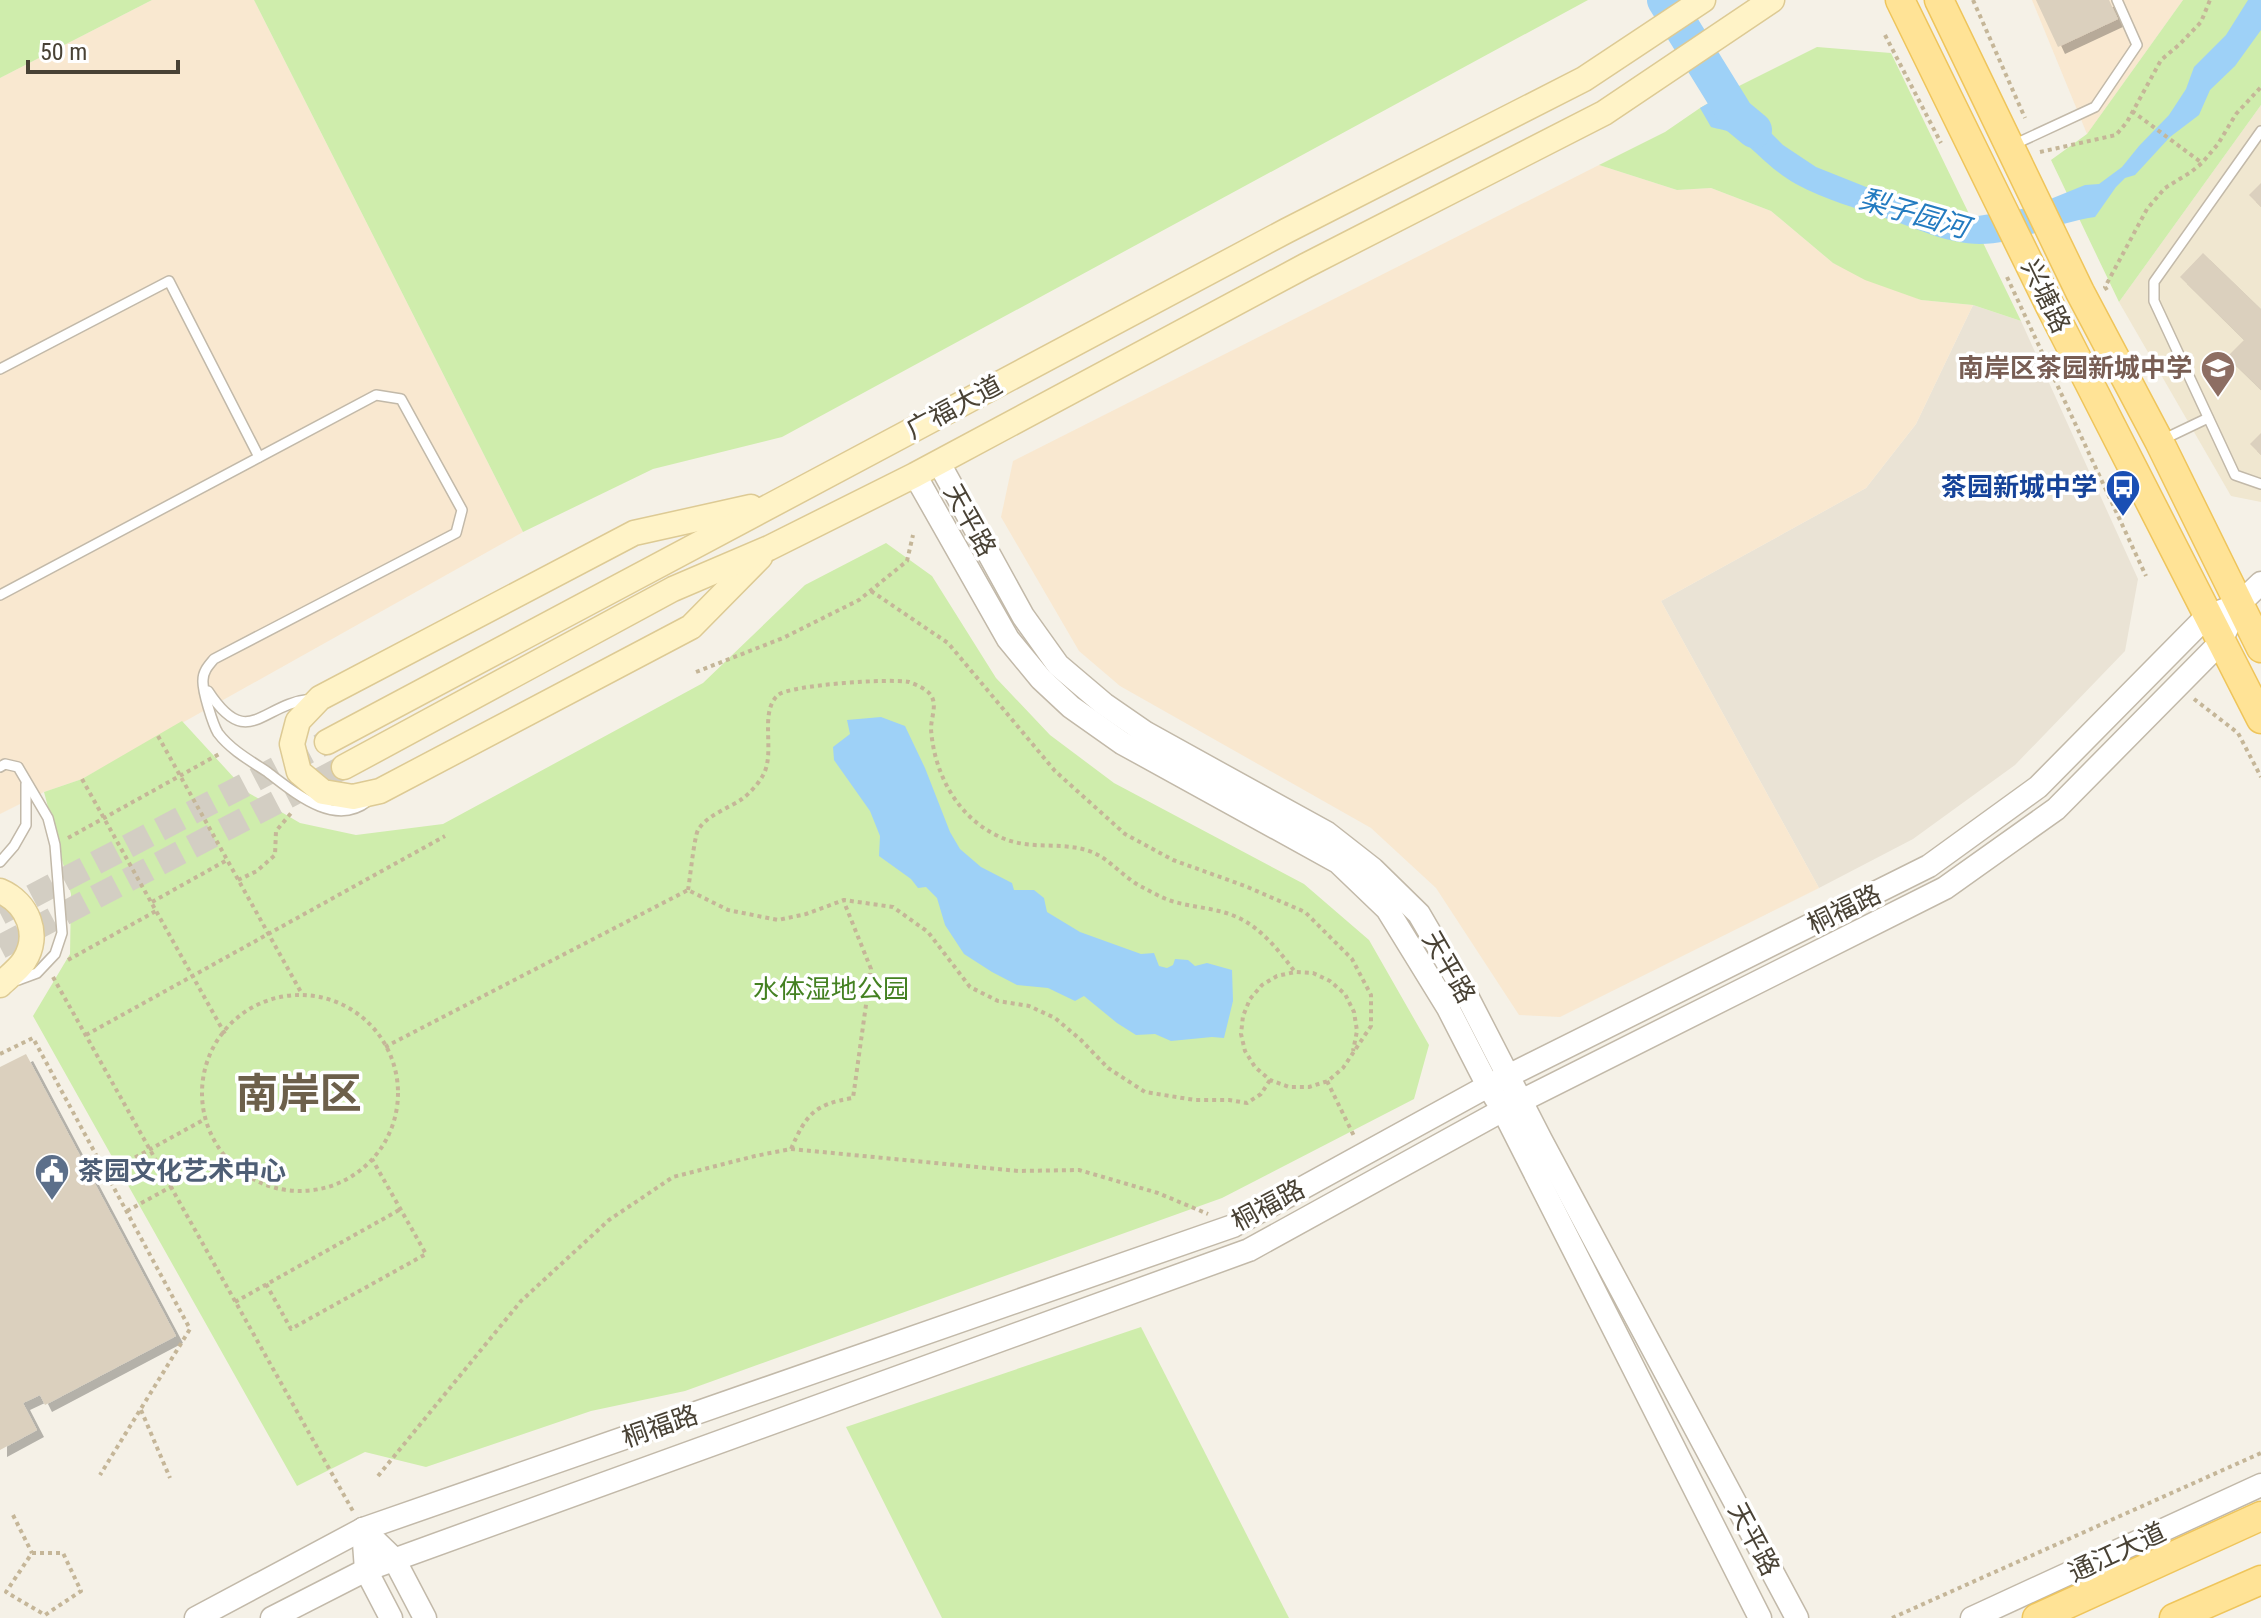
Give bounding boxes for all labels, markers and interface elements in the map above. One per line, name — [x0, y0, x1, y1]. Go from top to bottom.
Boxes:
scale bar — [28, 24, 178, 74]
text: 50 m — [40, 38, 87, 66]
water label: 梨子园河 — [1855, 182, 1977, 246]
street label: 兴塘路 — [2015, 254, 2077, 338]
school or university icon: 南岸区茶园新城中学 — [2199, 349, 2237, 399]
place label: 南岸区茶园新城中学 — [1958, 353, 2192, 383]
street label: 广福大道 — [901, 369, 1007, 445]
bus stop icon: 茶园新城中学 — [2104, 468, 2142, 518]
place label: 茶园新城中学 — [1941, 472, 2097, 502]
street label: 天平路 — [938, 479, 1002, 561]
street label: 桐福路 — [1802, 878, 1886, 940]
street label: 天平路 — [1417, 926, 1481, 1008]
park label: 水体湿地公园 — [753, 974, 909, 1004]
district label: 南岸区 — [236, 1069, 362, 1118]
public building icon: 茶园文化艺术中心 — [33, 1152, 71, 1202]
place label: 茶园文化艺术中心 — [78, 1156, 286, 1186]
street label: 桐福路 — [1227, 1173, 1309, 1237]
street label: 桐福路 — [618, 1399, 702, 1453]
street label: 天平路 — [1722, 1498, 1786, 1580]
street label: 通江大道 — [2064, 1516, 2170, 1588]

